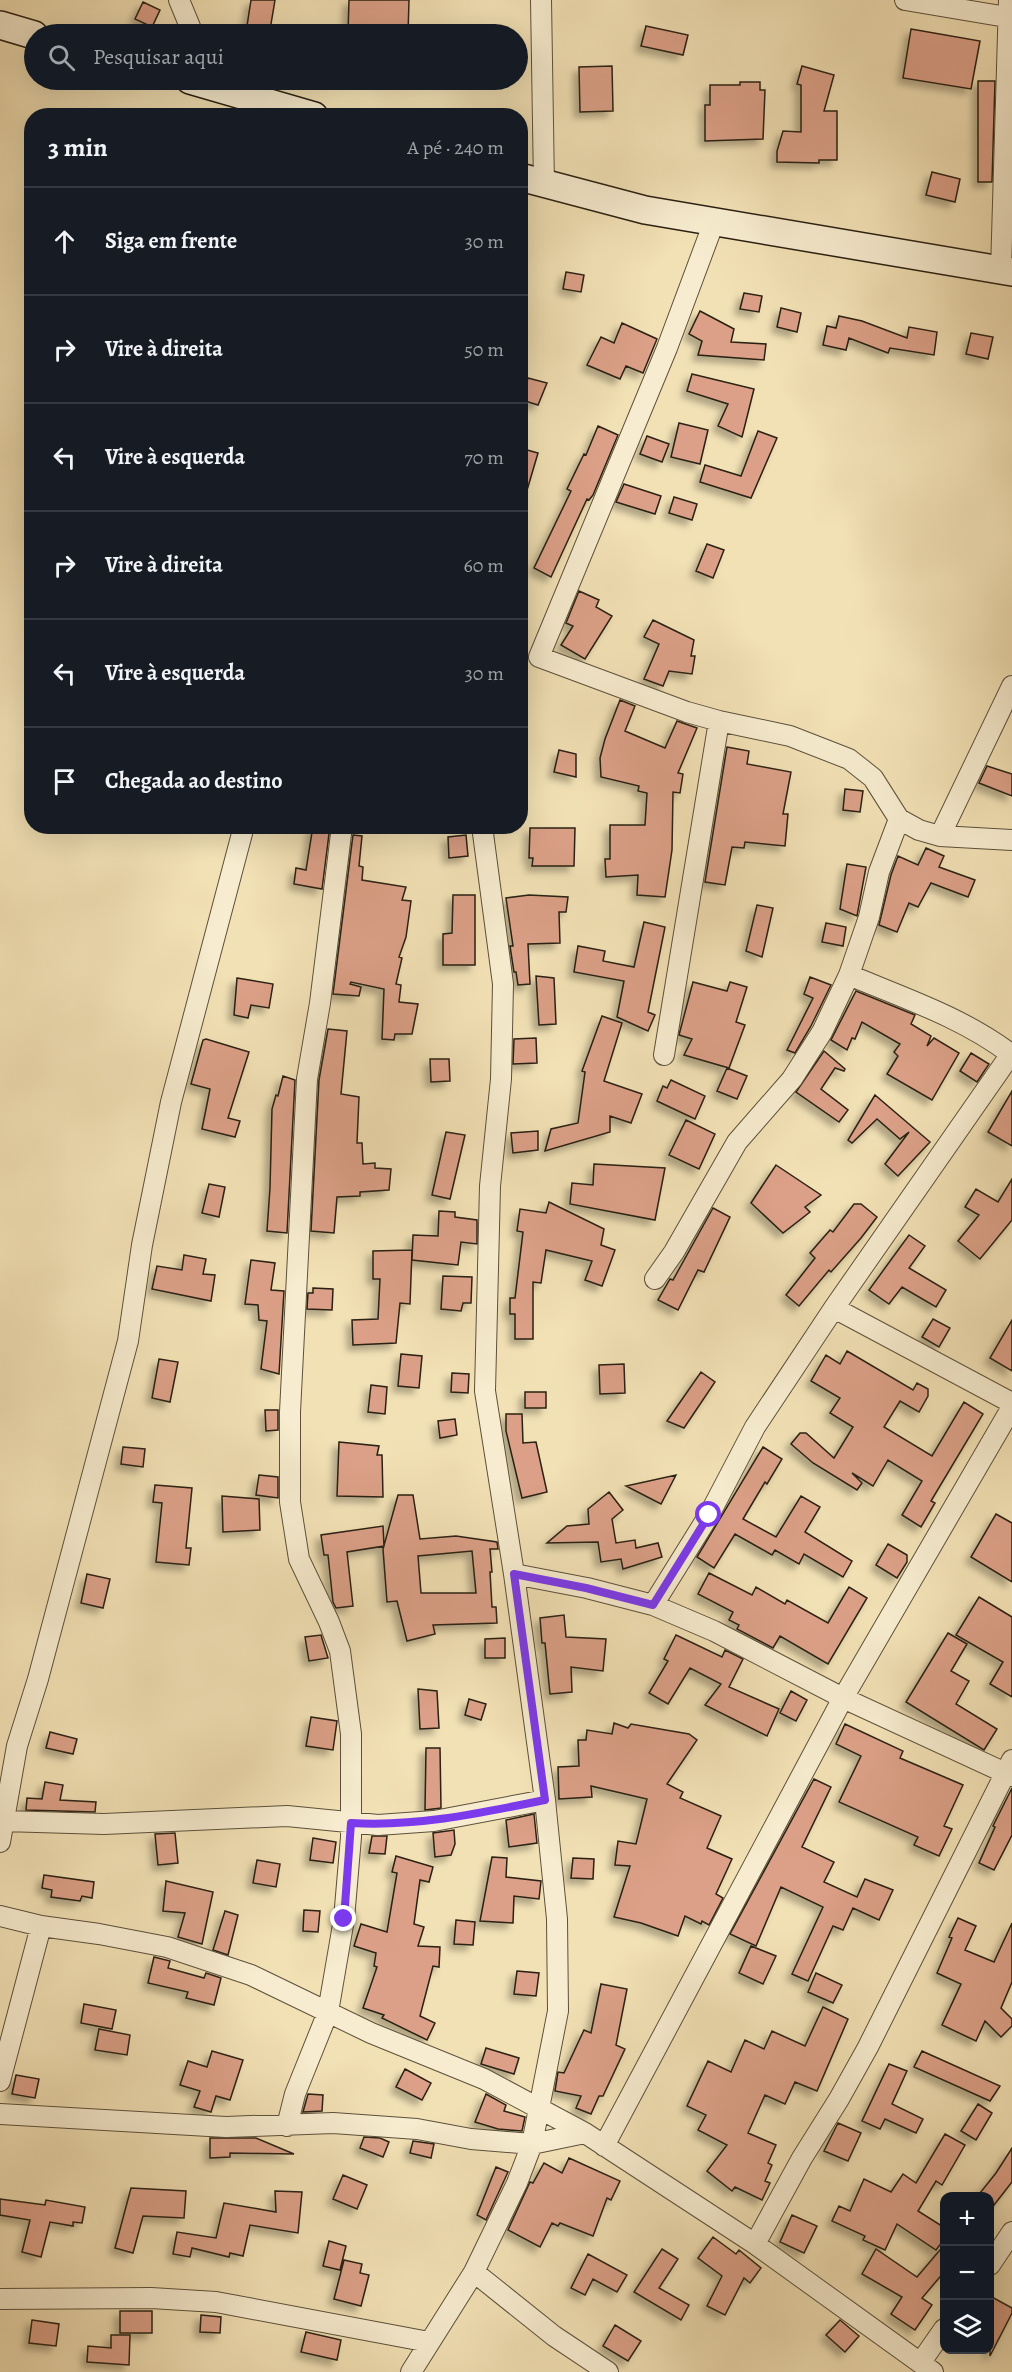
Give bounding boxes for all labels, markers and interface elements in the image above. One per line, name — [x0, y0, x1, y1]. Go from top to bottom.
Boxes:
search box — [24, 24, 528, 90]
icon: search — [45, 41, 78, 74]
text: Pesquisar aqui — [93, 42, 224, 72]
text: 3 min — [48, 130, 108, 165]
text: A pé · 240 m — [407, 134, 504, 161]
icon: ahead — [48, 225, 81, 258]
text: Siga em frente — [105, 226, 237, 256]
text: 30 m — [464, 228, 504, 255]
icon: right — [48, 333, 81, 366]
text: Vire à direita — [105, 334, 223, 364]
text: 50 m — [464, 336, 504, 363]
icon: left — [48, 441, 81, 474]
text: Vire à esquerda — [105, 442, 245, 472]
text: 70 m — [464, 444, 504, 471]
icon: right — [48, 549, 81, 582]
text: Vire à direita — [105, 550, 223, 580]
text: 60 m — [464, 552, 504, 579]
icon: left — [48, 657, 81, 690]
text: Vire à esquerda — [105, 658, 245, 688]
text: 30 m — [464, 660, 504, 687]
icon: arrive — [48, 765, 81, 798]
text: Chegada ao destino — [105, 766, 283, 796]
route start — [695, 1501, 721, 1527]
route end — [330, 1905, 356, 1931]
map controls — [940, 2192, 994, 2354]
button: + — [940, 2192, 994, 2246]
button: − — [940, 2246, 994, 2300]
button: layers — [940, 2300, 994, 2354]

